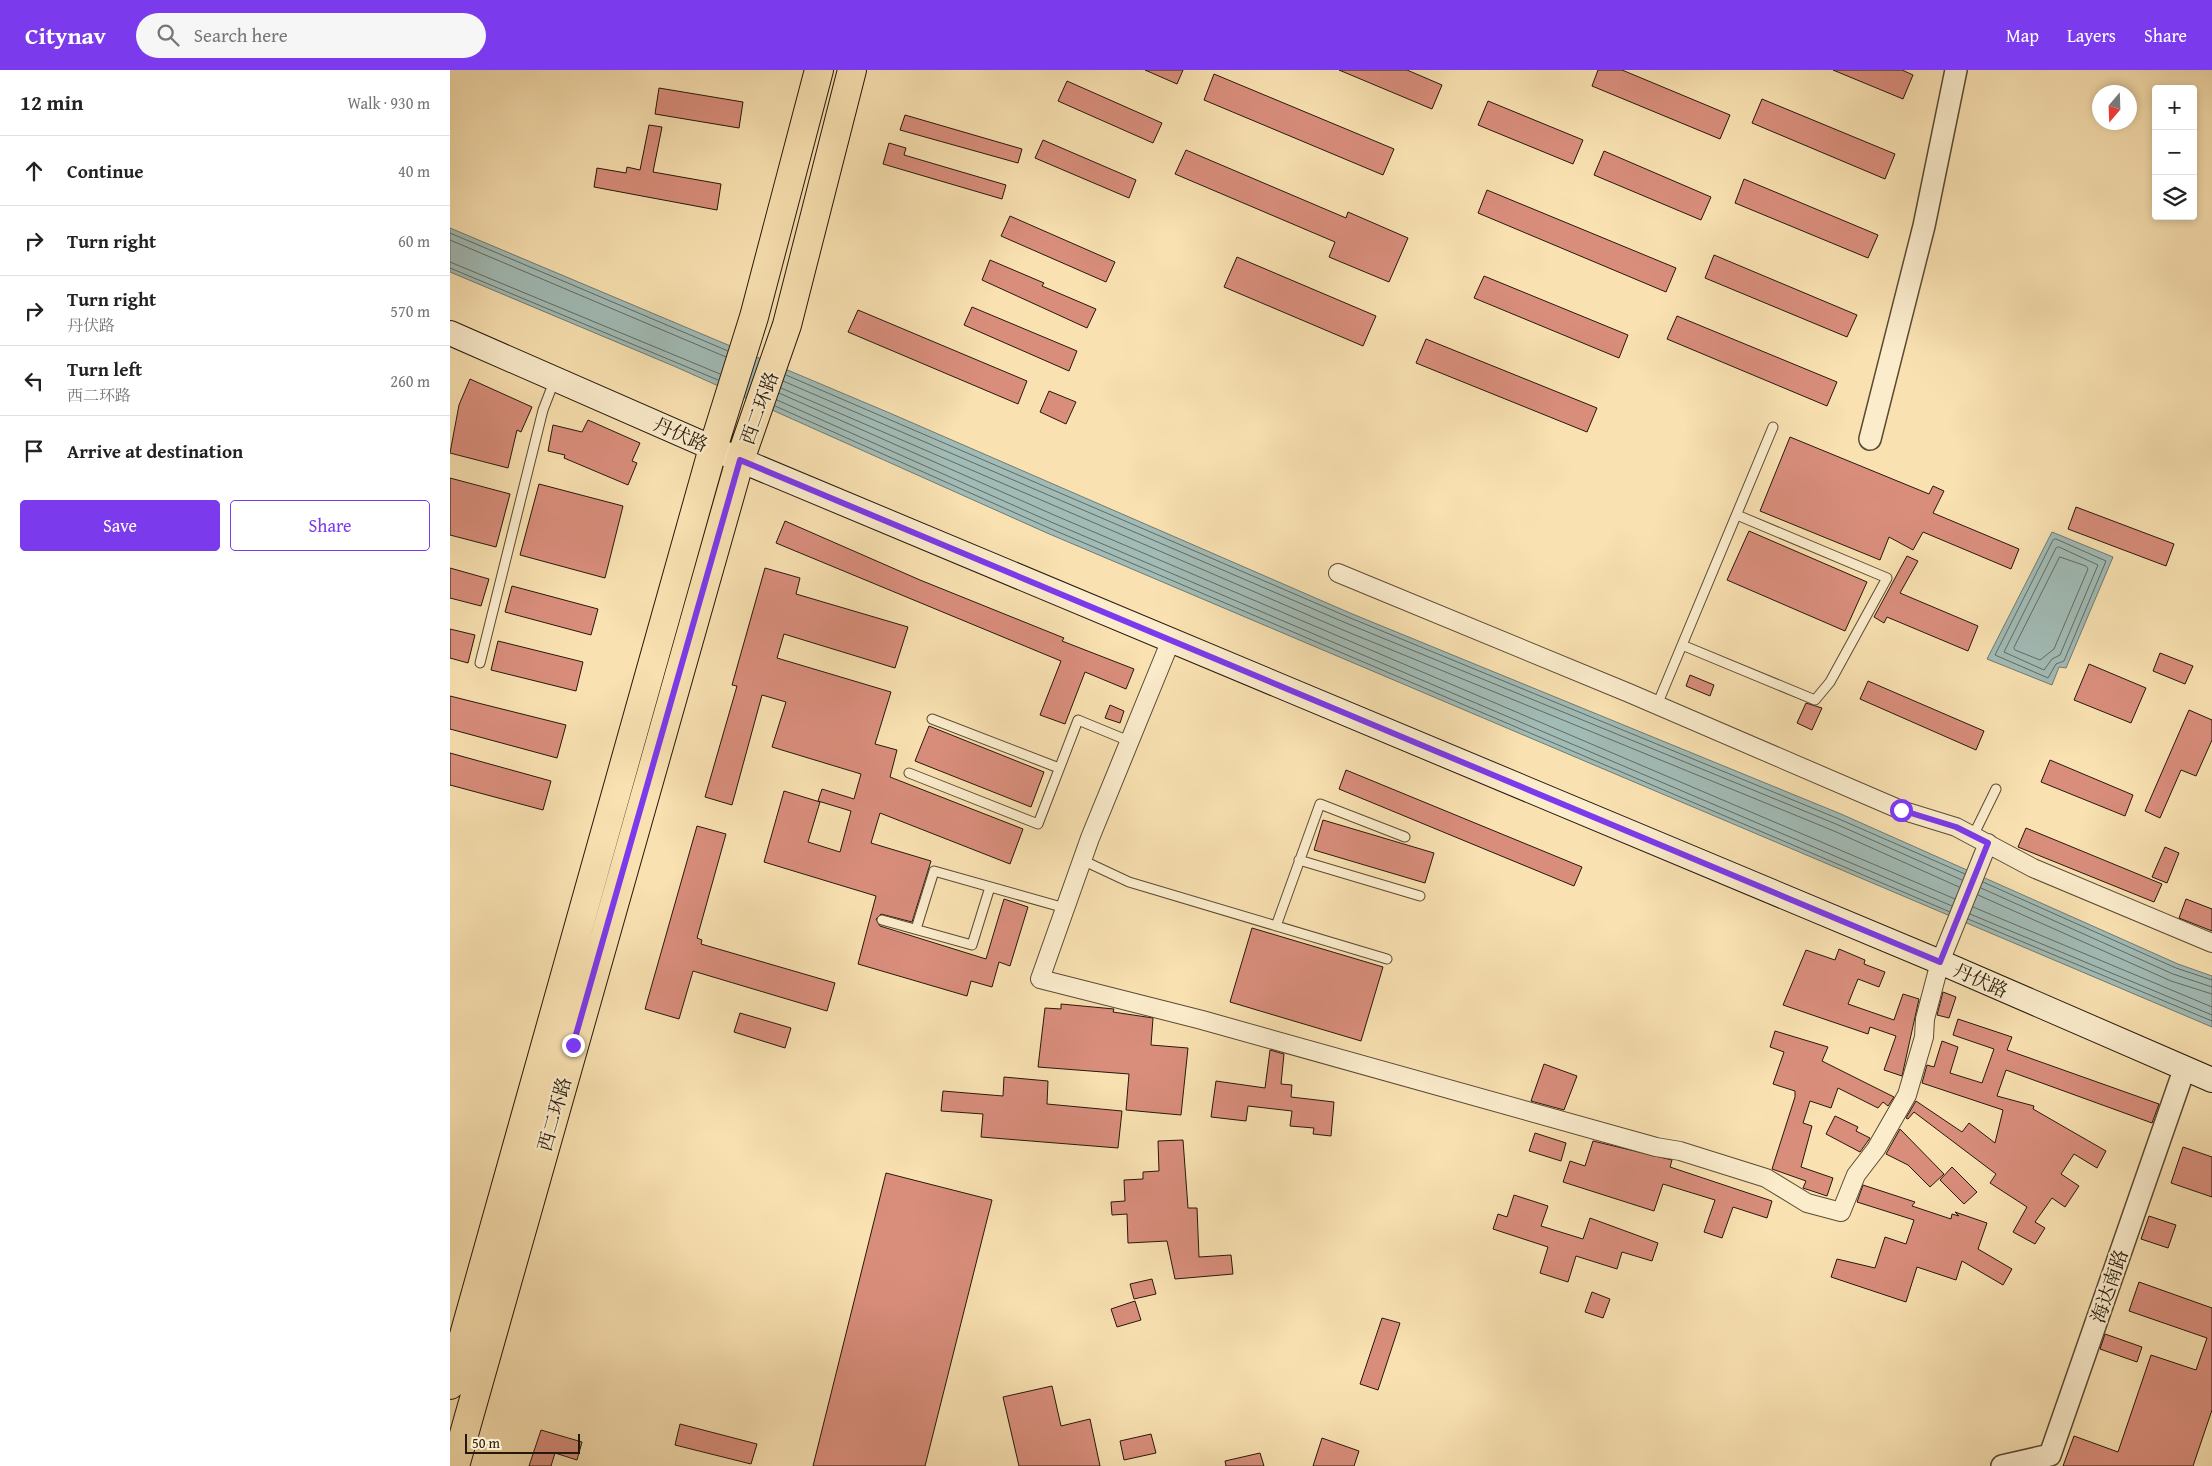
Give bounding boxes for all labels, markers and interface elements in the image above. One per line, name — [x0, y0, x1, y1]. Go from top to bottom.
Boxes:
search box — [136, 13, 486, 58]
text: Citynav — [25, 18, 106, 53]
icon: search — [154, 21, 182, 49]
text: Search here — [194, 21, 288, 49]
text: Map — [2006, 22, 2039, 49]
text: Layers — [2067, 22, 2116, 49]
text: Share — [2144, 22, 2187, 49]
north arrow — [2092, 85, 2137, 130]
map controls — [2152, 85, 2197, 220]
button: + — [2152, 85, 2197, 130]
text: 12 min — [20, 87, 83, 118]
text: Walk · 930 m — [347, 91, 430, 115]
button: − — [2152, 130, 2197, 175]
icon: ahead — [20, 157, 48, 185]
text: Continue — [67, 157, 144, 185]
text: 40 m — [398, 159, 430, 183]
button: layers — [2152, 175, 2197, 220]
icon: right — [20, 227, 48, 255]
text: Turn right — [67, 227, 156, 255]
text: 60 m — [398, 229, 430, 253]
text: Turn right — [67, 285, 156, 313]
icon: right — [20, 297, 48, 325]
text: 570 m — [390, 299, 430, 323]
text: 丹伏路 — [67, 313, 115, 337]
text: Turn left — [67, 355, 142, 383]
icon: left — [20, 367, 48, 395]
street label: 西二环路 — [733, 367, 785, 449]
text: 260 m — [390, 369, 430, 393]
text: 西二环路 — [67, 383, 131, 407]
street label: 丹伏路 — [649, 410, 713, 458]
icon: arrive — [20, 437, 48, 465]
text: Arrive at destination — [67, 437, 243, 465]
button: Save — [20, 500, 220, 551]
button: Share — [230, 500, 430, 551]
route start — [1890, 799, 1913, 822]
street label: 丹伏路 — [1949, 956, 2013, 1004]
route end — [562, 1034, 585, 1057]
street label: 西二环路 — [530, 1074, 578, 1154]
street label: 海达南路 — [2083, 1246, 2135, 1326]
scale bar — [465, 1431, 580, 1454]
text: 50 m — [472, 1433, 500, 1453]

